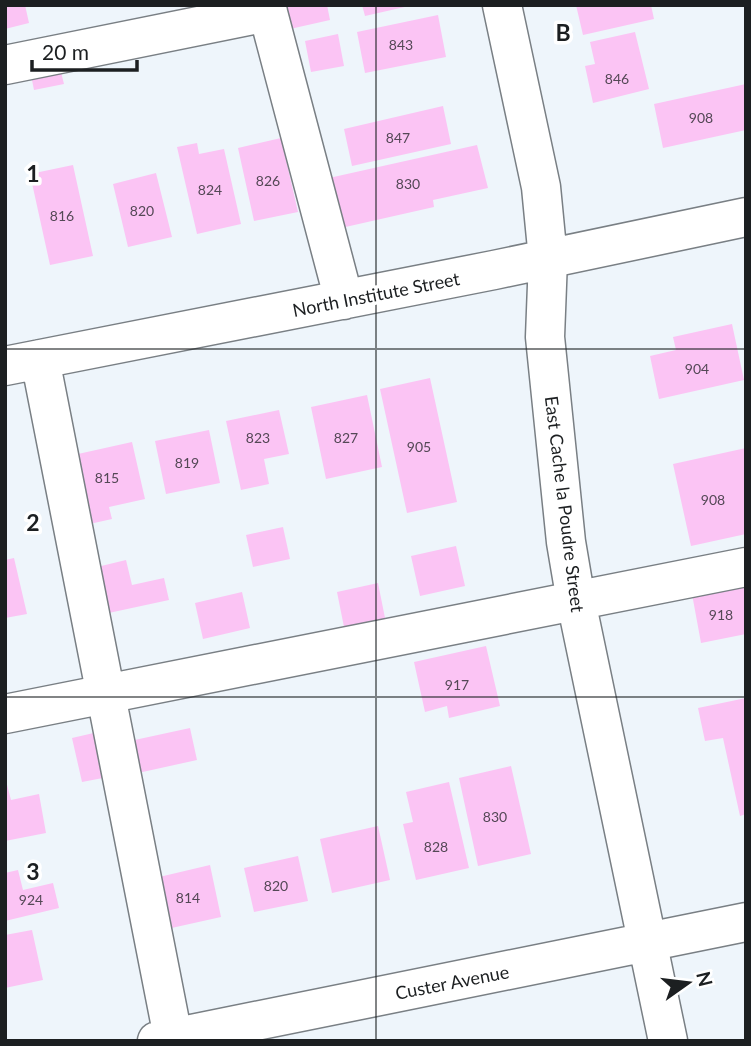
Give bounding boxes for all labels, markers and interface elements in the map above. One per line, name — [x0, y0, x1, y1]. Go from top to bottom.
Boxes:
text: B — [555, 18, 571, 46]
scale bar — [32, 28, 136, 72]
house number: 843 — [389, 36, 413, 53]
text: 20 m — [42, 39, 89, 64]
house number: 846 — [605, 70, 629, 87]
house number: 908 — [689, 109, 713, 126]
house number: 847 — [386, 129, 410, 146]
text: 1 — [26, 159, 40, 187]
house number: 826 — [256, 172, 280, 189]
house number: 830 — [396, 175, 420, 192]
house number: 824 — [198, 181, 222, 198]
house number: 820 — [130, 202, 154, 219]
house number: 816 — [50, 207, 74, 224]
street label: North Institute Street — [291, 267, 462, 321]
house number: 904 — [685, 360, 709, 377]
street label: East Cache la Poudre Street — [541, 394, 589, 614]
house number: 823 — [246, 429, 270, 446]
house number: 827 — [334, 429, 358, 446]
house number: 905 — [407, 438, 431, 455]
house number: 819 — [175, 454, 199, 471]
house number: 815 — [95, 469, 119, 486]
house number: 908 — [701, 491, 725, 508]
text: 2 — [26, 508, 40, 536]
house number: 918 — [709, 606, 733, 623]
house number: 917 — [445, 676, 469, 693]
house number: 830 — [483, 808, 507, 825]
house number: 828 — [424, 838, 448, 855]
text: 3 — [26, 857, 40, 885]
house number: 820 — [264, 877, 288, 894]
house number: 814 — [176, 889, 200, 906]
house number: 924 — [19, 891, 43, 908]
north arrow — [653, 948, 723, 1018]
street label: Custer Avenue — [393, 960, 511, 1004]
text: N — [692, 969, 718, 989]

